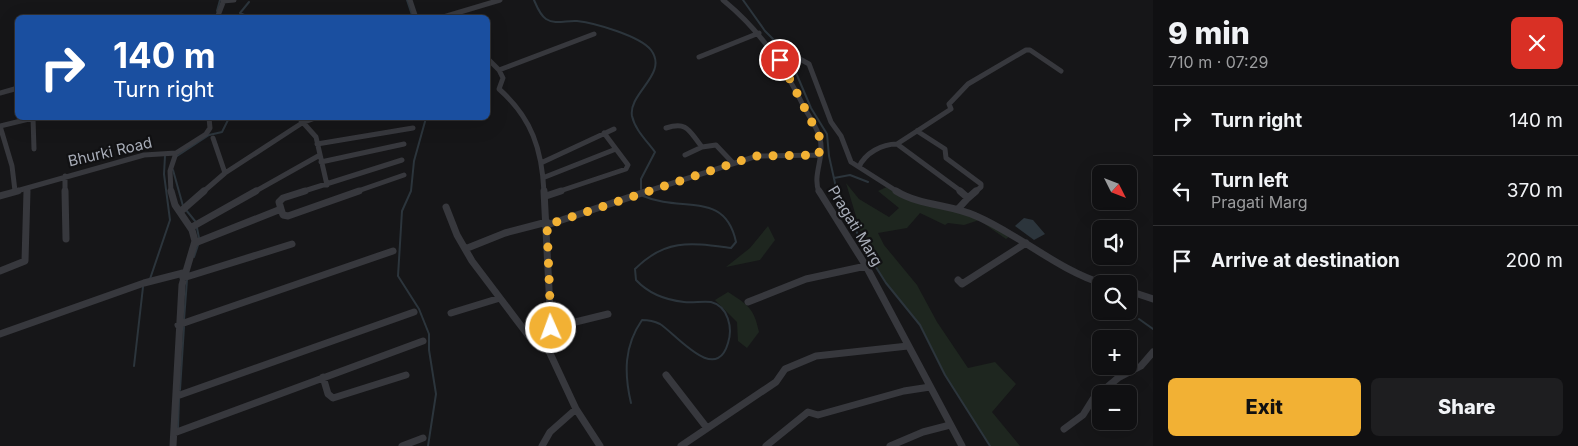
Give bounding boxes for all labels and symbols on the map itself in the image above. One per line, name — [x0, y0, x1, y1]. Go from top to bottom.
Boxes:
pin — [759, 39, 801, 81]
street label: Bhurki Road — [66, 133, 154, 170]
north arrow — [1092, 165, 1138, 210]
street label: Pragati Marg — [824, 182, 887, 269]
position arrow — [524, 301, 576, 353]

